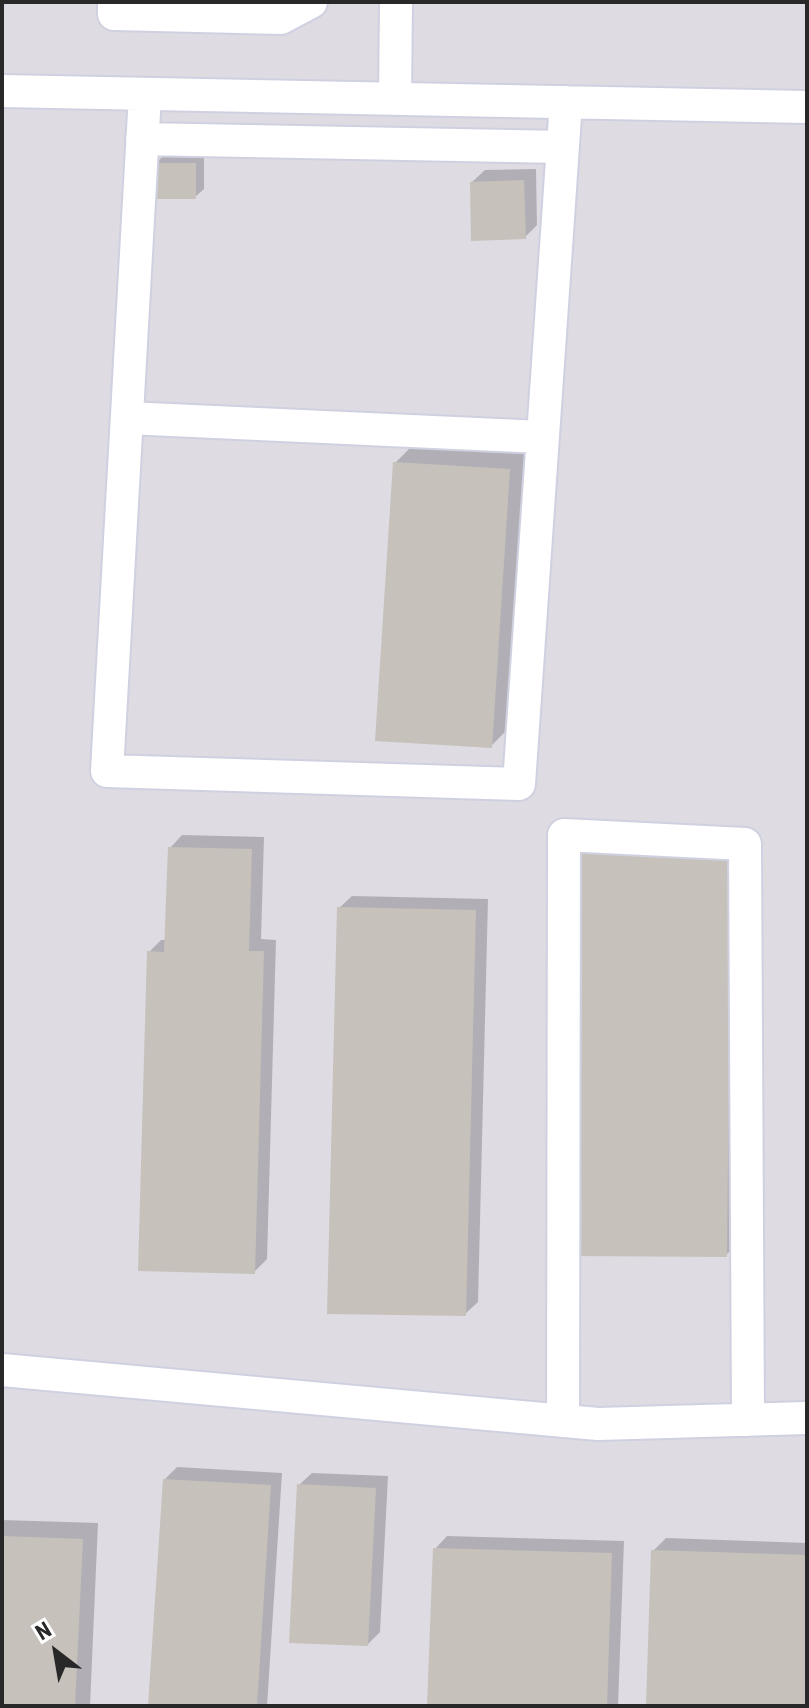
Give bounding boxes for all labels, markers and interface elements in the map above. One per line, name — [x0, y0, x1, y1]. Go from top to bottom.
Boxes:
north arrow — [16, 1612, 96, 1692]
text: N — [31, 1617, 56, 1645]

